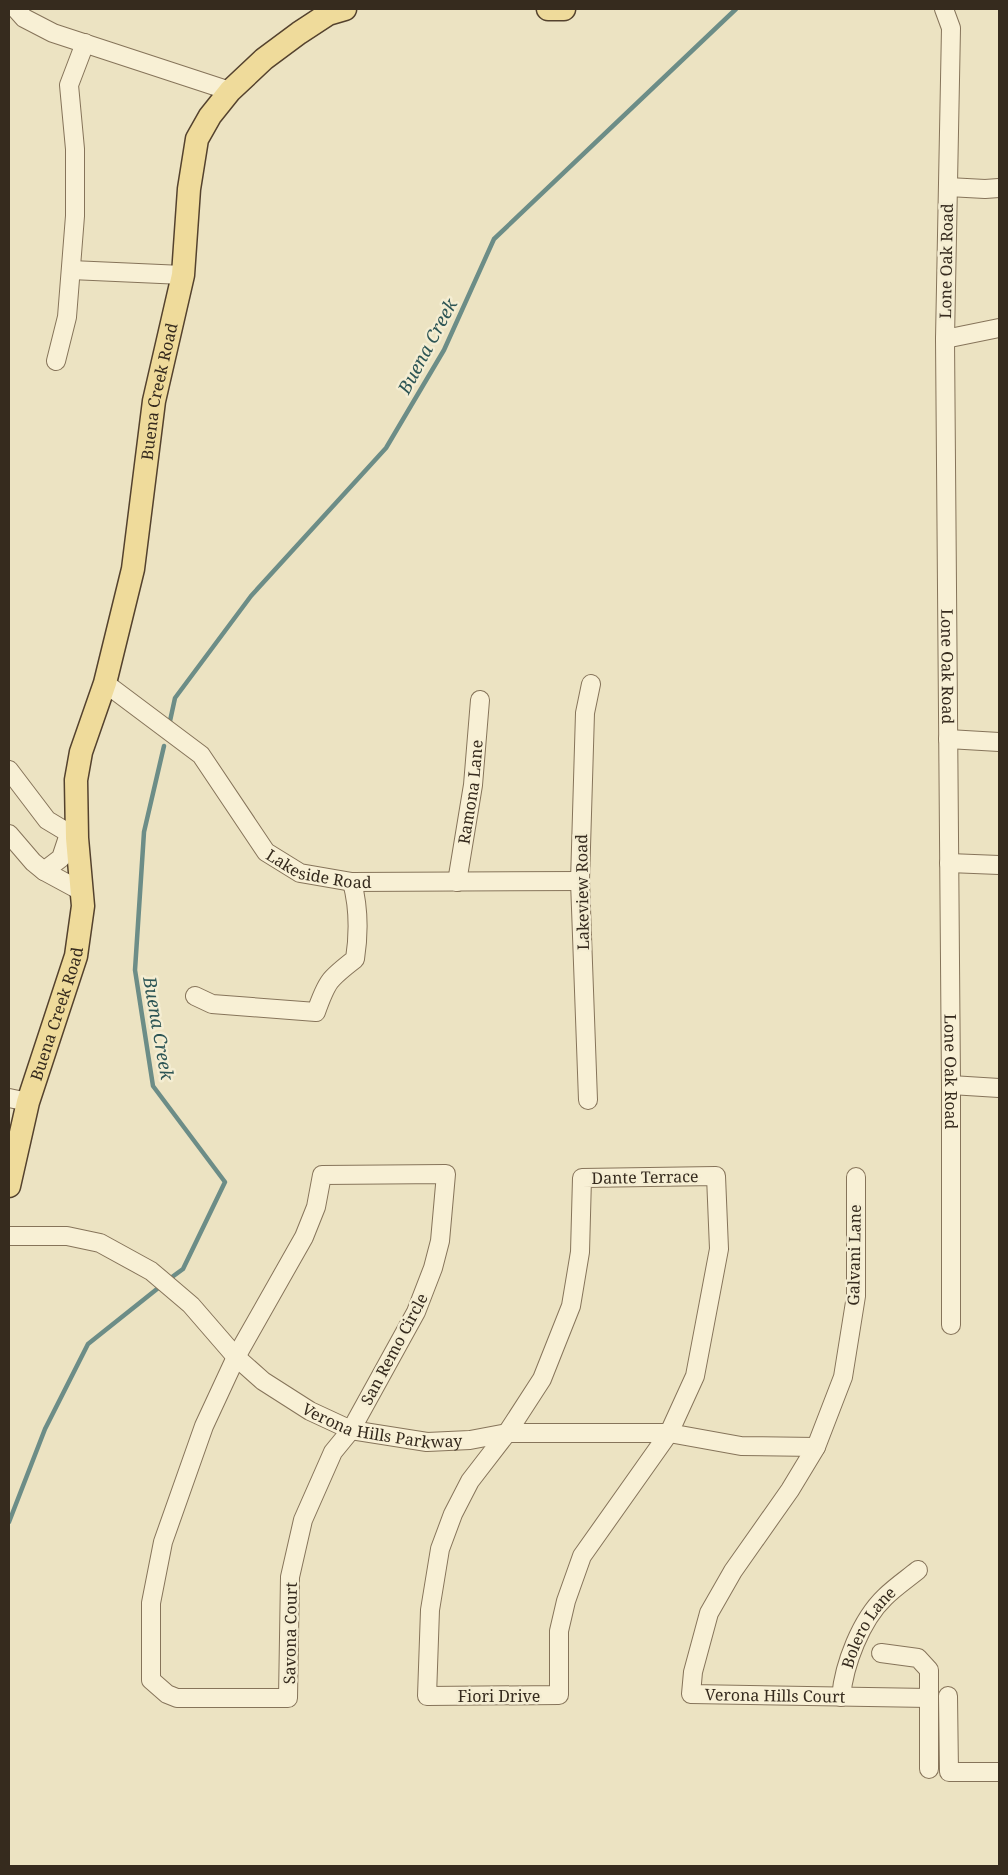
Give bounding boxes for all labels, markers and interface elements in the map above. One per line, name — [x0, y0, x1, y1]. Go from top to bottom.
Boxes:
street label: Lone Oak Road — [934, 203, 958, 319]
water label: Buena Creek — [391, 293, 463, 399]
street label: Buena Creek Road — [136, 320, 183, 461]
street label: Lone Oak Road — [936, 609, 959, 725]
street label: Ramona Lane — [452, 739, 488, 846]
street label: Lakeview Road — [570, 834, 594, 950]
street label: Lakeside Road — [262, 844, 372, 893]
street label: Buena Creek Road — [25, 946, 88, 1083]
water label: Buena Creek — [138, 973, 180, 1082]
street label: Lone Oak Road — [939, 1014, 962, 1129]
street label: Dante Terrace — [591, 1165, 699, 1189]
street label: Galvani Lane — [842, 1204, 866, 1306]
street label: San Remo Circle — [355, 1289, 433, 1409]
street label: Verona Hills Parkway — [298, 1398, 464, 1454]
street label: Savona Court — [278, 1581, 302, 1684]
street label: Bolero Lane — [836, 1581, 900, 1671]
street label: Verona Hills Court — [705, 1683, 846, 1708]
street label: Fiori Drive — [458, 1685, 540, 1707]

